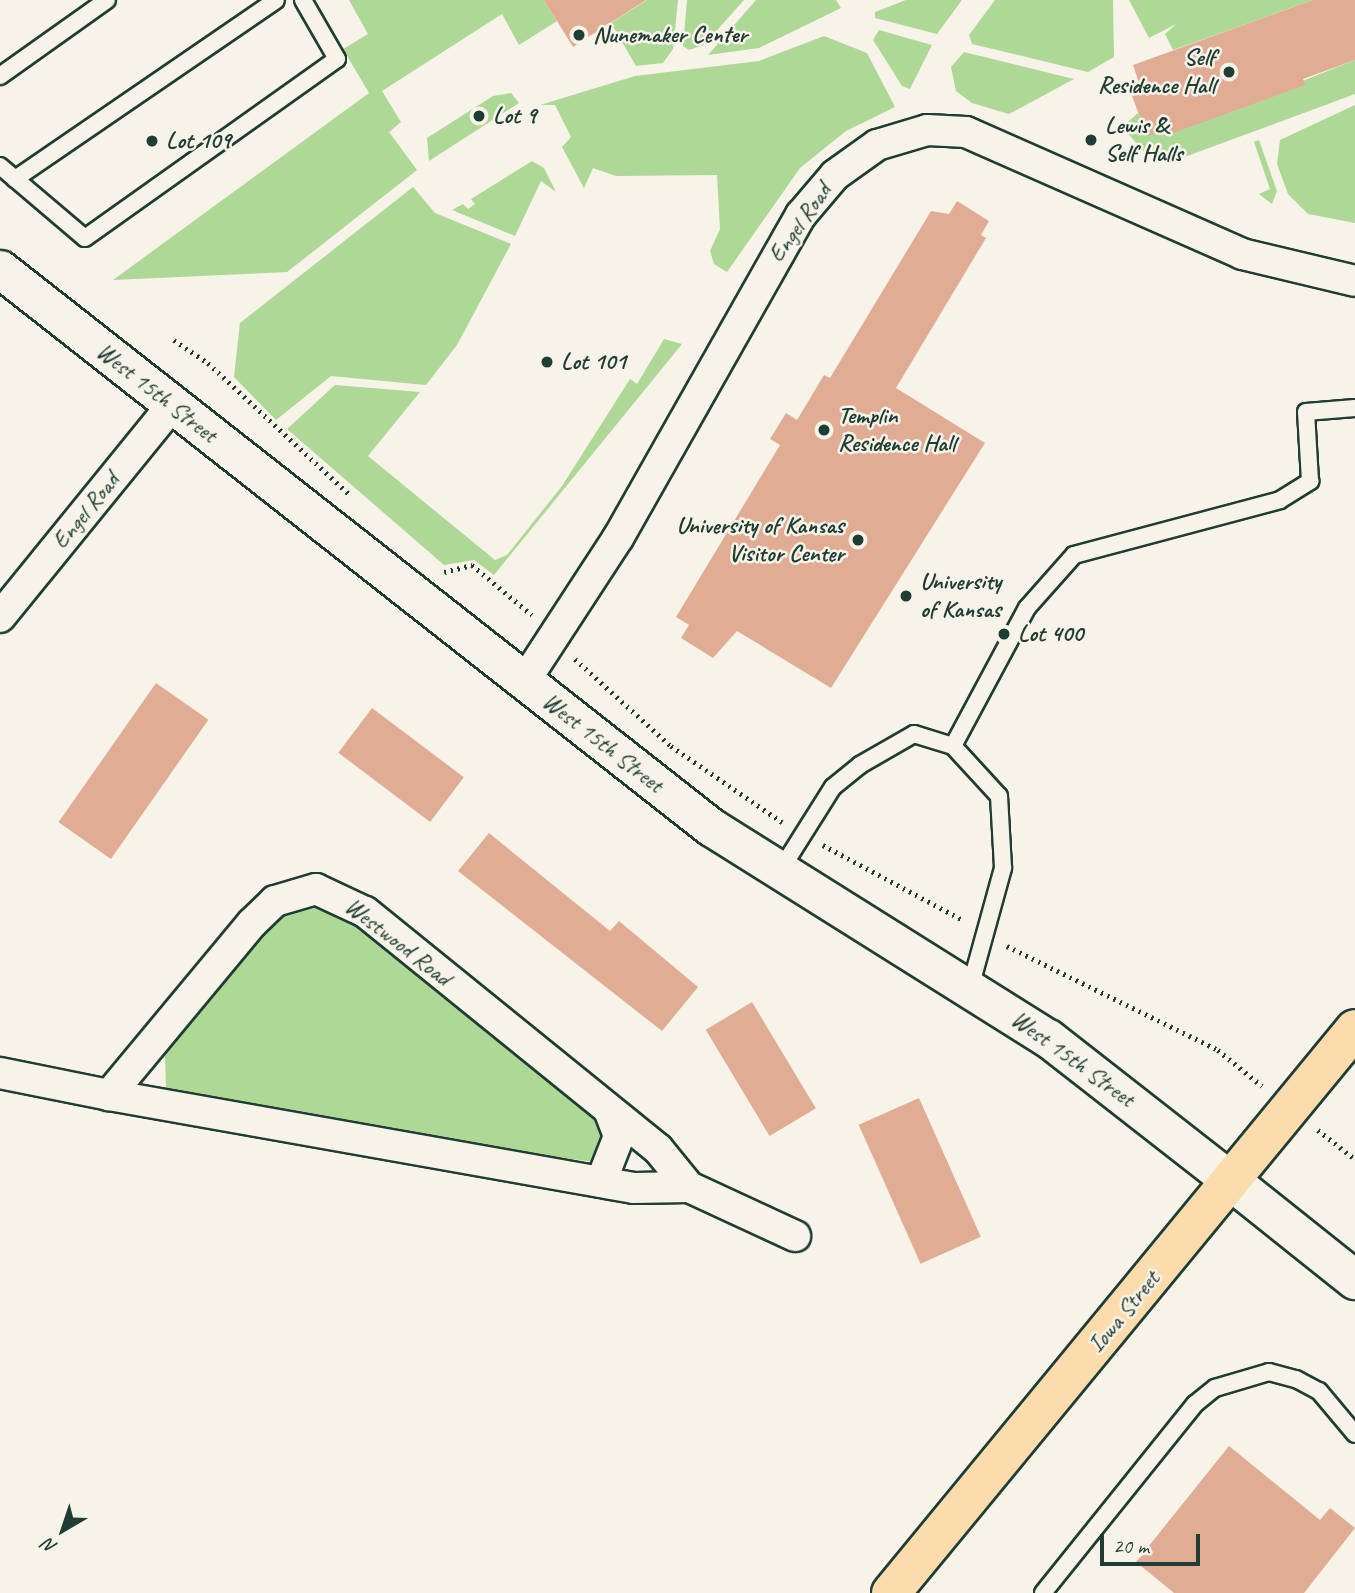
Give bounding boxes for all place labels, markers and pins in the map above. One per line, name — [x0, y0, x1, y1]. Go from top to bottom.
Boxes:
place label: Nunemaker Center — [593, 21, 747, 49]
marker: Nunemaker Center — [571, 27, 587, 43]
place label: Self Residence Hall — [1097, 44, 1215, 100]
marker: Self Residence Hall — [1221, 64, 1237, 80]
place label: Lot 9 — [493, 102, 536, 130]
marker: Lot 9 — [471, 108, 487, 124]
place label: Lewis & Self Halls — [1105, 112, 1183, 168]
place label: Lot 109 — [166, 127, 231, 155]
marker: Lewis & Self Halls — [1083, 132, 1099, 148]
marker: Lot 109 — [144, 133, 160, 149]
place label: Lot 101 — [561, 348, 626, 376]
marker: Lot 101 — [539, 354, 555, 370]
place label: Templin Residence Hall — [838, 402, 956, 458]
marker: Templin Residence Hall — [816, 422, 832, 438]
place label: University of Kansas Visitor Center — [676, 512, 844, 568]
marker: University of Kansas Visitor Center — [850, 532, 866, 548]
place label: University of Kansas — [920, 568, 1001, 624]
marker: University of Kansas — [898, 588, 914, 604]
place label: Lot 400 — [1018, 620, 1083, 648]
marker: Lot 400 — [996, 626, 1012, 642]

